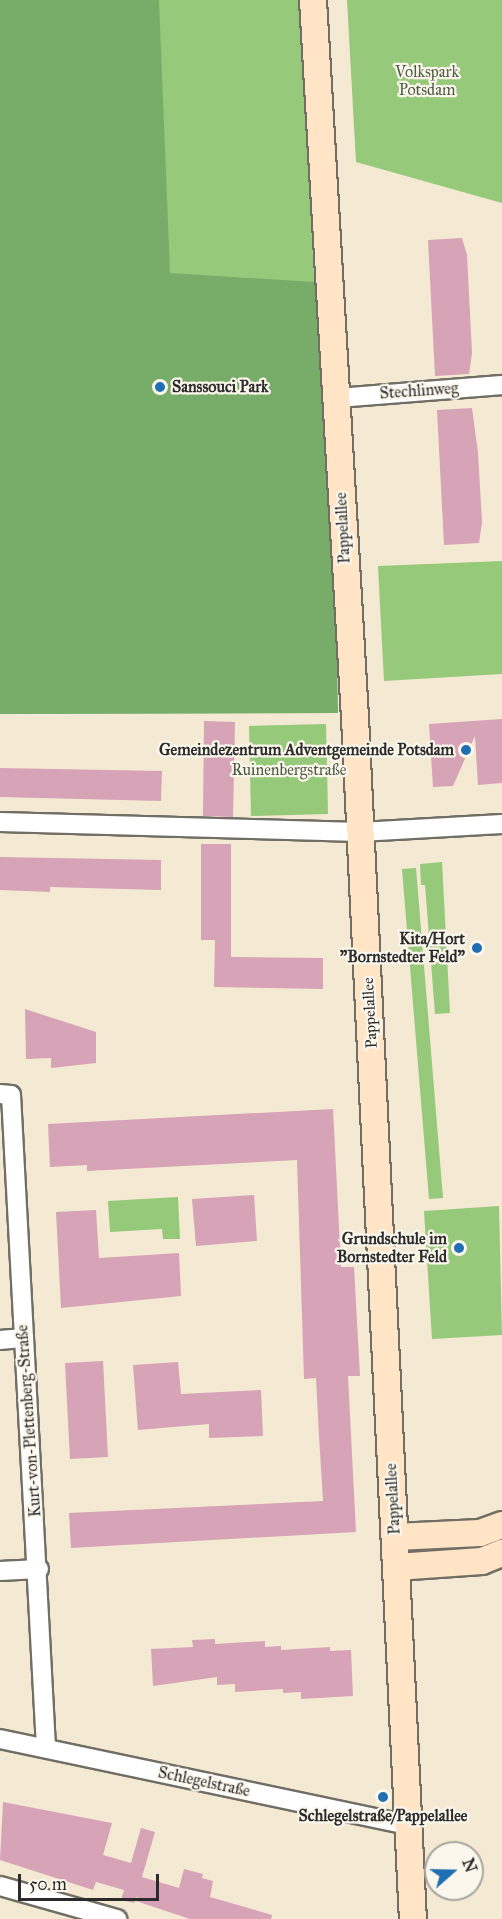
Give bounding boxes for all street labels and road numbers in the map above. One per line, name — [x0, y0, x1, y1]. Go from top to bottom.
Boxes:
street label: Stechlinweg — [379, 379, 459, 403]
street label: Pappelallee — [332, 492, 354, 564]
street label: Pappelallee — [359, 977, 381, 1049]
street label: Kurt-von-Plettenberg-Straße — [13, 1324, 45, 1518]
street label: Pappelallee — [382, 1463, 404, 1535]
street label: Schlegelstraße — [156, 1763, 252, 1801]

